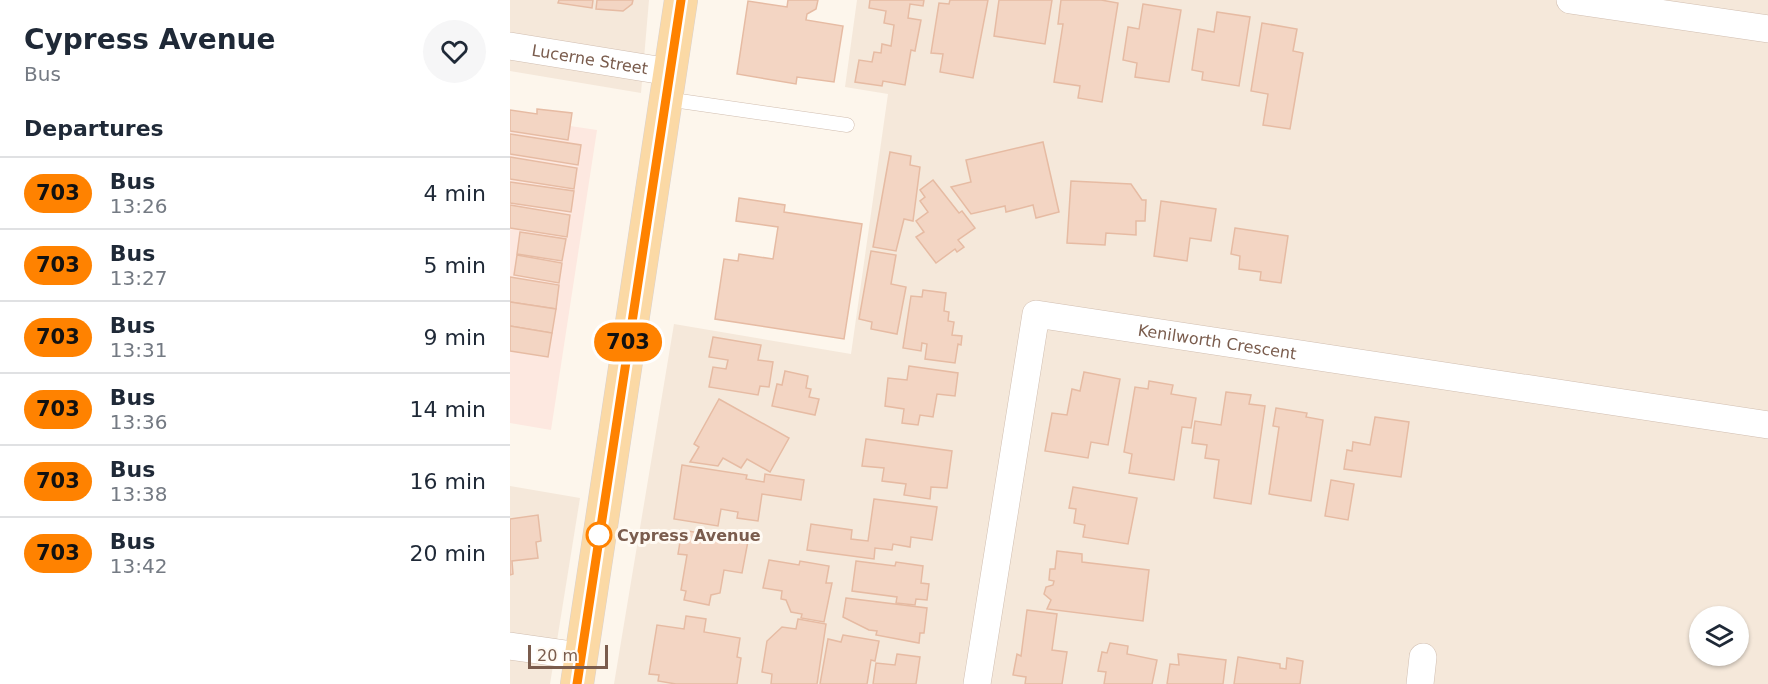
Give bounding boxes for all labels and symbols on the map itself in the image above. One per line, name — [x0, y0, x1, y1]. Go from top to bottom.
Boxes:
street label: Lucerne Street — [530, 40, 649, 78]
street label: Kenilworth Crescent — [1137, 320, 1298, 363]
line badge: 703 — [594, 322, 662, 362]
marker: Cypress Avenue — [586, 522, 612, 548]
place label: Cypress Avenue — [617, 526, 761, 545]
scale bar — [528, 642, 608, 670]

